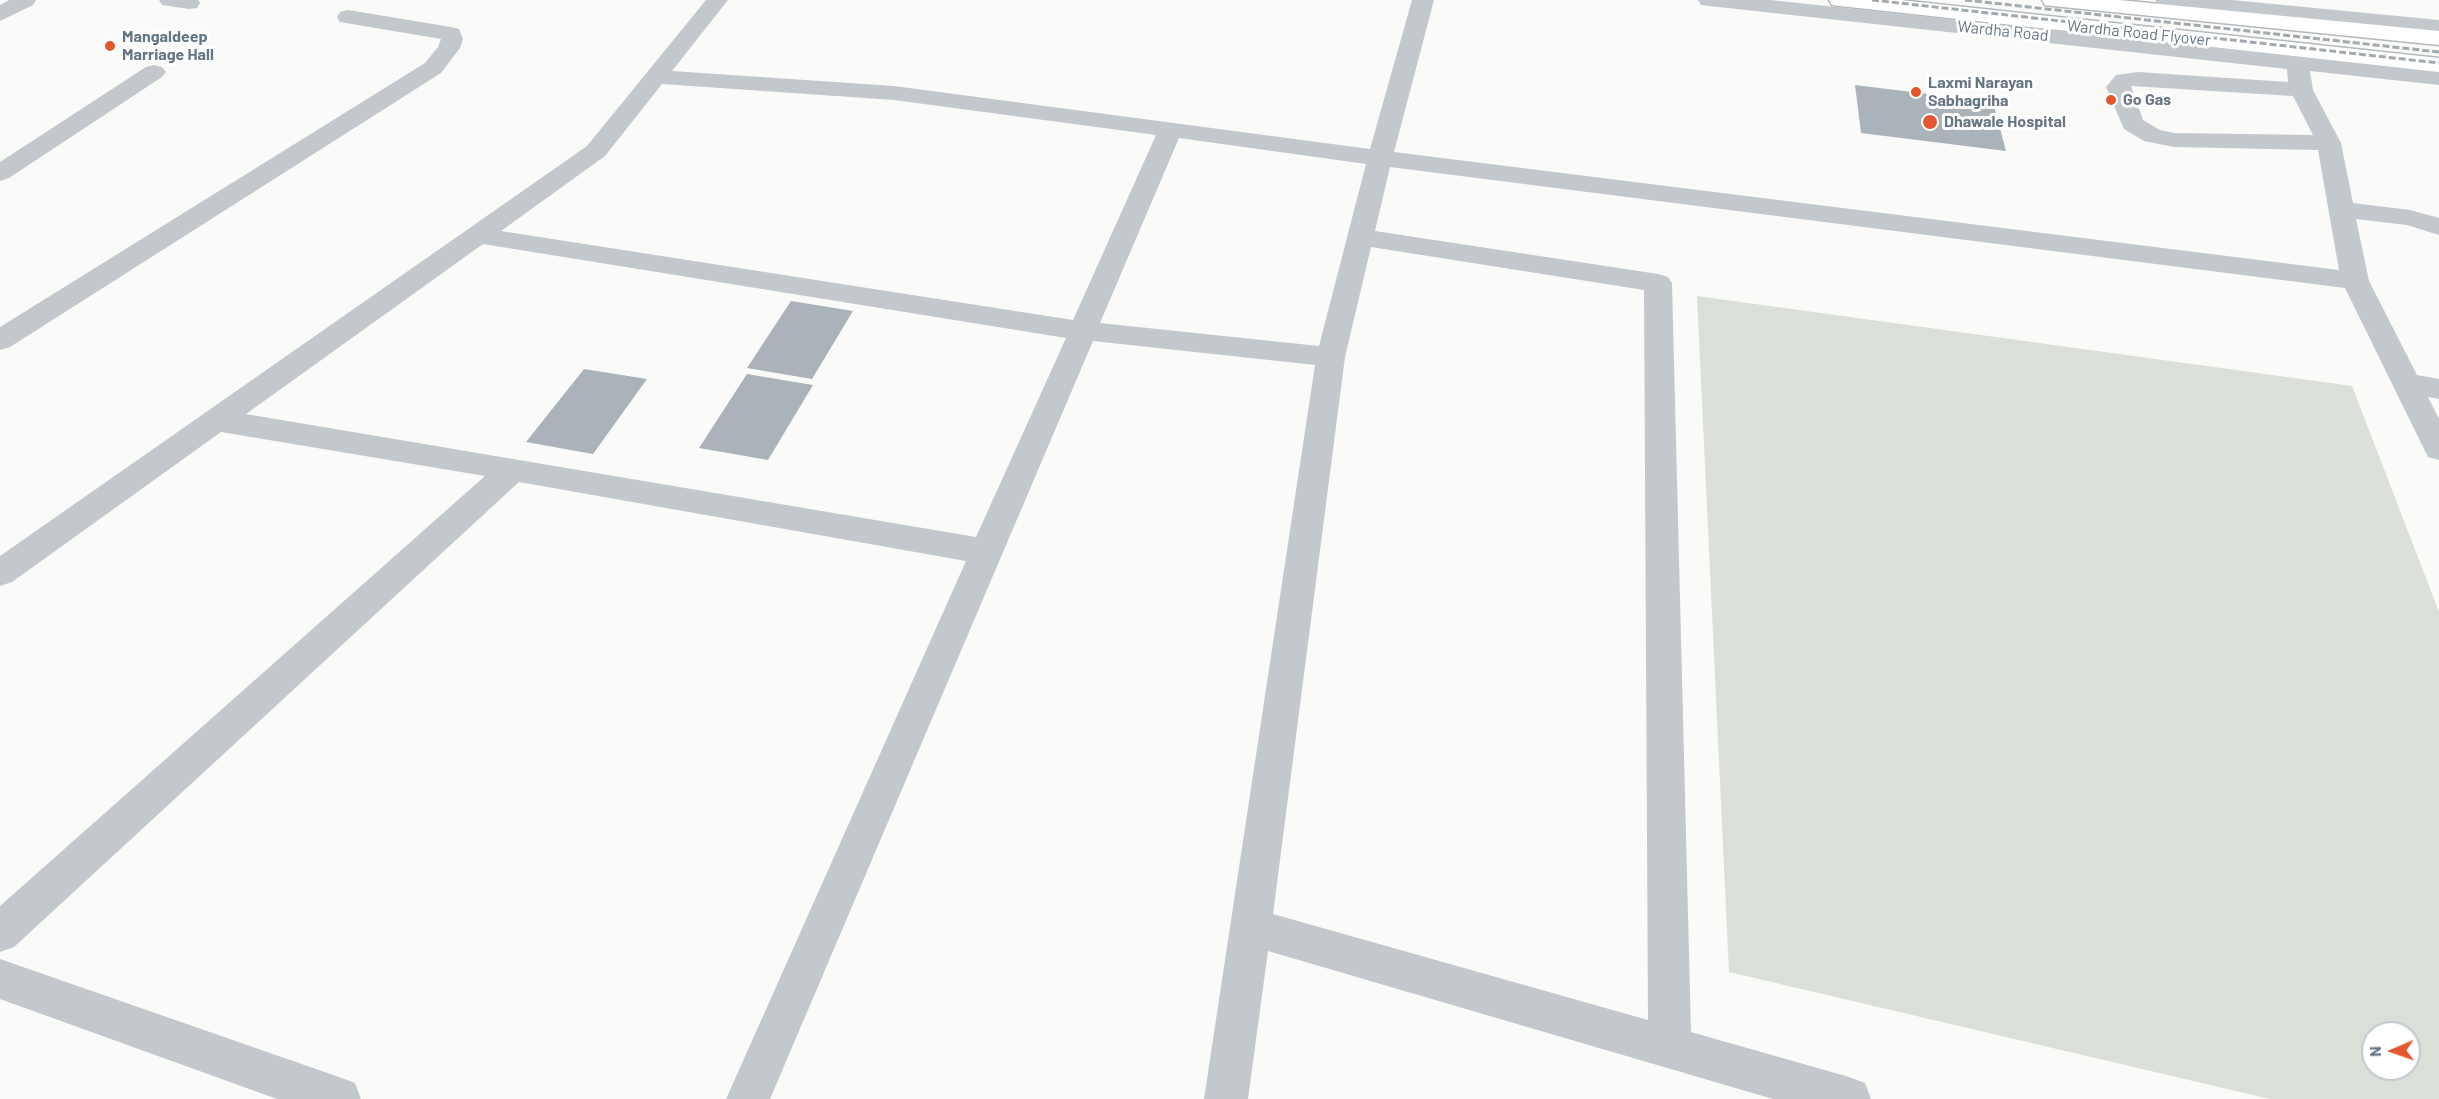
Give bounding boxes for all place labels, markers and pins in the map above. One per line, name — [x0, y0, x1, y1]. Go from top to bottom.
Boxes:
place label: Mangaldeep Marriage Hall — [122, 27, 214, 65]
marker: Mangaldeep Marriage Hall — [103, 39, 117, 53]
place label: Laxmi Narayan Sabhagriha — [1928, 73, 2033, 111]
marker: Laxmi Narayan Sabhagriha — [1909, 85, 1923, 99]
place label: Go Gas — [2123, 90, 2171, 110]
marker: Go Gas — [2104, 93, 2118, 107]
place label: Dhawale Hospital — [1944, 112, 2066, 132]
marker: Dhawale Hospital — [1921, 113, 1939, 131]

